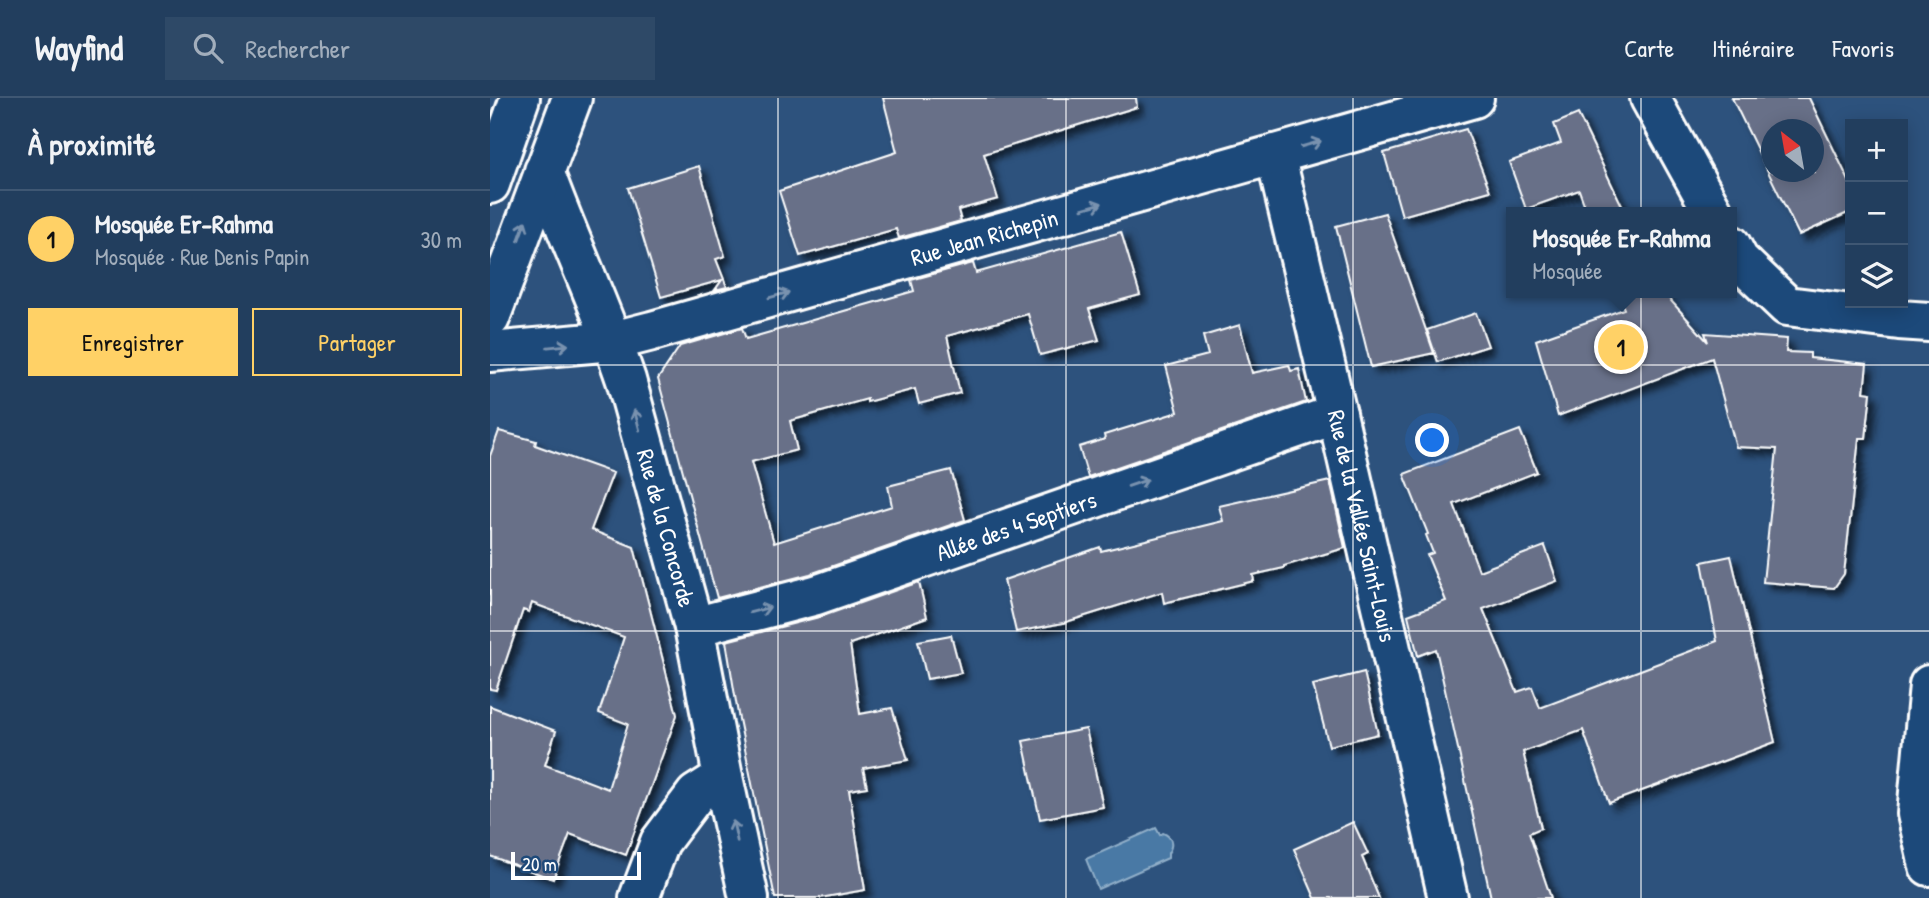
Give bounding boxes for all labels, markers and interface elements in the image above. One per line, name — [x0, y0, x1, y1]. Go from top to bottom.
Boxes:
search box — [165, 17, 655, 80]
text: Wayfind — [35, 26, 123, 70]
icon: search — [189, 29, 227, 67]
text: Rechercher — [245, 31, 350, 66]
text: Carte — [1624, 32, 1674, 64]
text: Itinéraire — [1712, 32, 1794, 64]
text: Favoris — [1832, 32, 1894, 64]
north arrow — [1761, 119, 1824, 182]
map controls — [1845, 119, 1908, 308]
button: + — [1845, 119, 1908, 182]
text: À proximité — [28, 124, 156, 164]
one-way arrow — [1299, 137, 1322, 150]
button: − — [1845, 182, 1908, 245]
one-way arrow — [1080, 199, 1103, 212]
street label: Rue Jean Richepin — [907, 201, 1061, 273]
text: Mosquée Er-Rahma — [95, 206, 273, 241]
popup — [1506, 207, 1737, 298]
text: Mosquée Er-Rahma — [1533, 220, 1710, 255]
one-way arrow — [517, 221, 529, 243]
text: 1 — [47, 224, 55, 255]
text: 30 m — [420, 224, 462, 255]
text: Mosquée · Rue Denis Papin — [95, 241, 309, 272]
button: layers — [1845, 245, 1908, 308]
text: Mosquée — [1533, 255, 1603, 286]
one-way arrow — [768, 287, 790, 300]
button: Enregistrer — [28, 308, 238, 376]
button: Partager — [252, 308, 462, 376]
pin: 1 — [1598, 321, 1644, 373]
one-way arrow — [546, 339, 569, 352]
street label: Rue de la Vallée Saint-Louis — [1321, 407, 1405, 645]
one-way arrow — [629, 409, 642, 431]
your location — [1415, 423, 1449, 457]
street label: Rue de la Concorde — [630, 445, 704, 611]
one-way arrow — [1127, 476, 1149, 489]
street label: Allée des 4 Septiers — [932, 483, 1101, 568]
one-way arrow — [748, 603, 771, 616]
one-way arrow — [727, 820, 741, 843]
scale bar — [511, 849, 640, 881]
text: 20 m — [522, 851, 557, 877]

